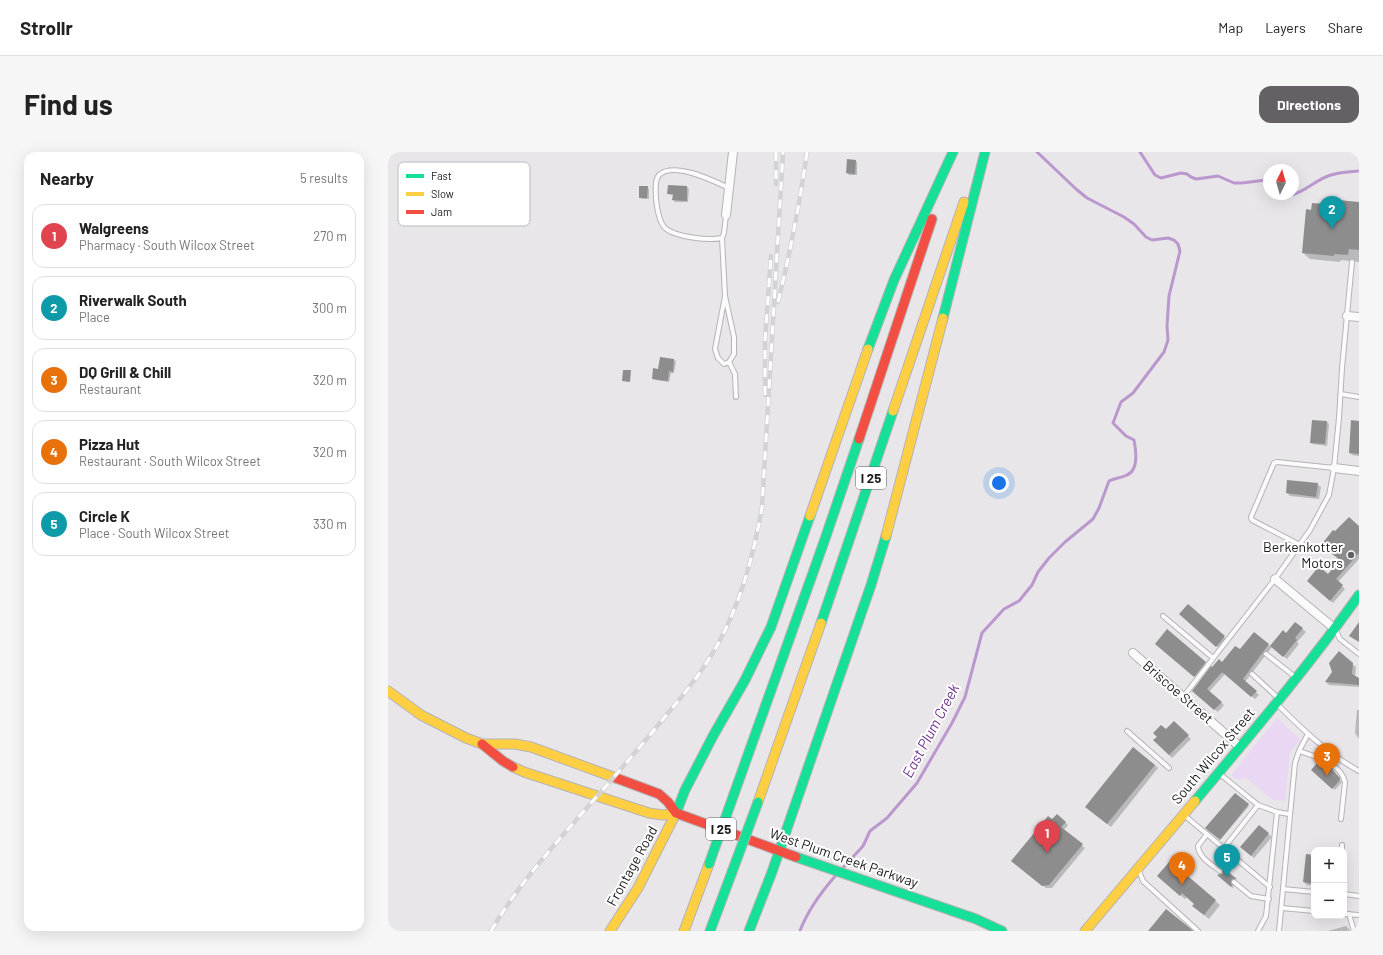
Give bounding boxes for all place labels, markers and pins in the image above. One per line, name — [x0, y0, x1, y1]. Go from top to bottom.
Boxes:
pin: 2 — [1319, 196, 1345, 229]
place label: Berkenkotter Motors — [1263, 538, 1343, 571]
marker: Berkenkotter Motors — [1346, 550, 1356, 560]
pin: 3 — [1314, 743, 1340, 776]
pin: 1 — [1034, 820, 1060, 853]
pin: 5 — [1214, 844, 1240, 877]
pin: 4 — [1169, 852, 1195, 885]

